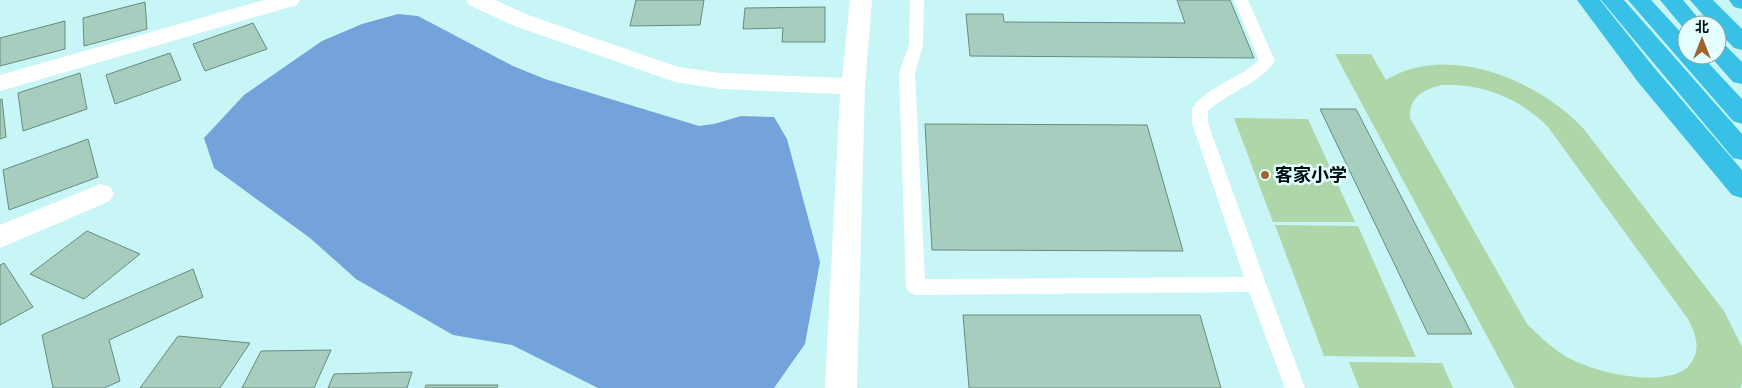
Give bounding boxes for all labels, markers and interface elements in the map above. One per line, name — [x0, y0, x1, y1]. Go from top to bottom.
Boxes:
north arrow — [1677, 15, 1727, 65]
text: 北 — [1695, 20, 1709, 37]
place label: 客家小学 — [1275, 165, 1347, 188]
marker: 客家小学 — [1259, 169, 1271, 181]

